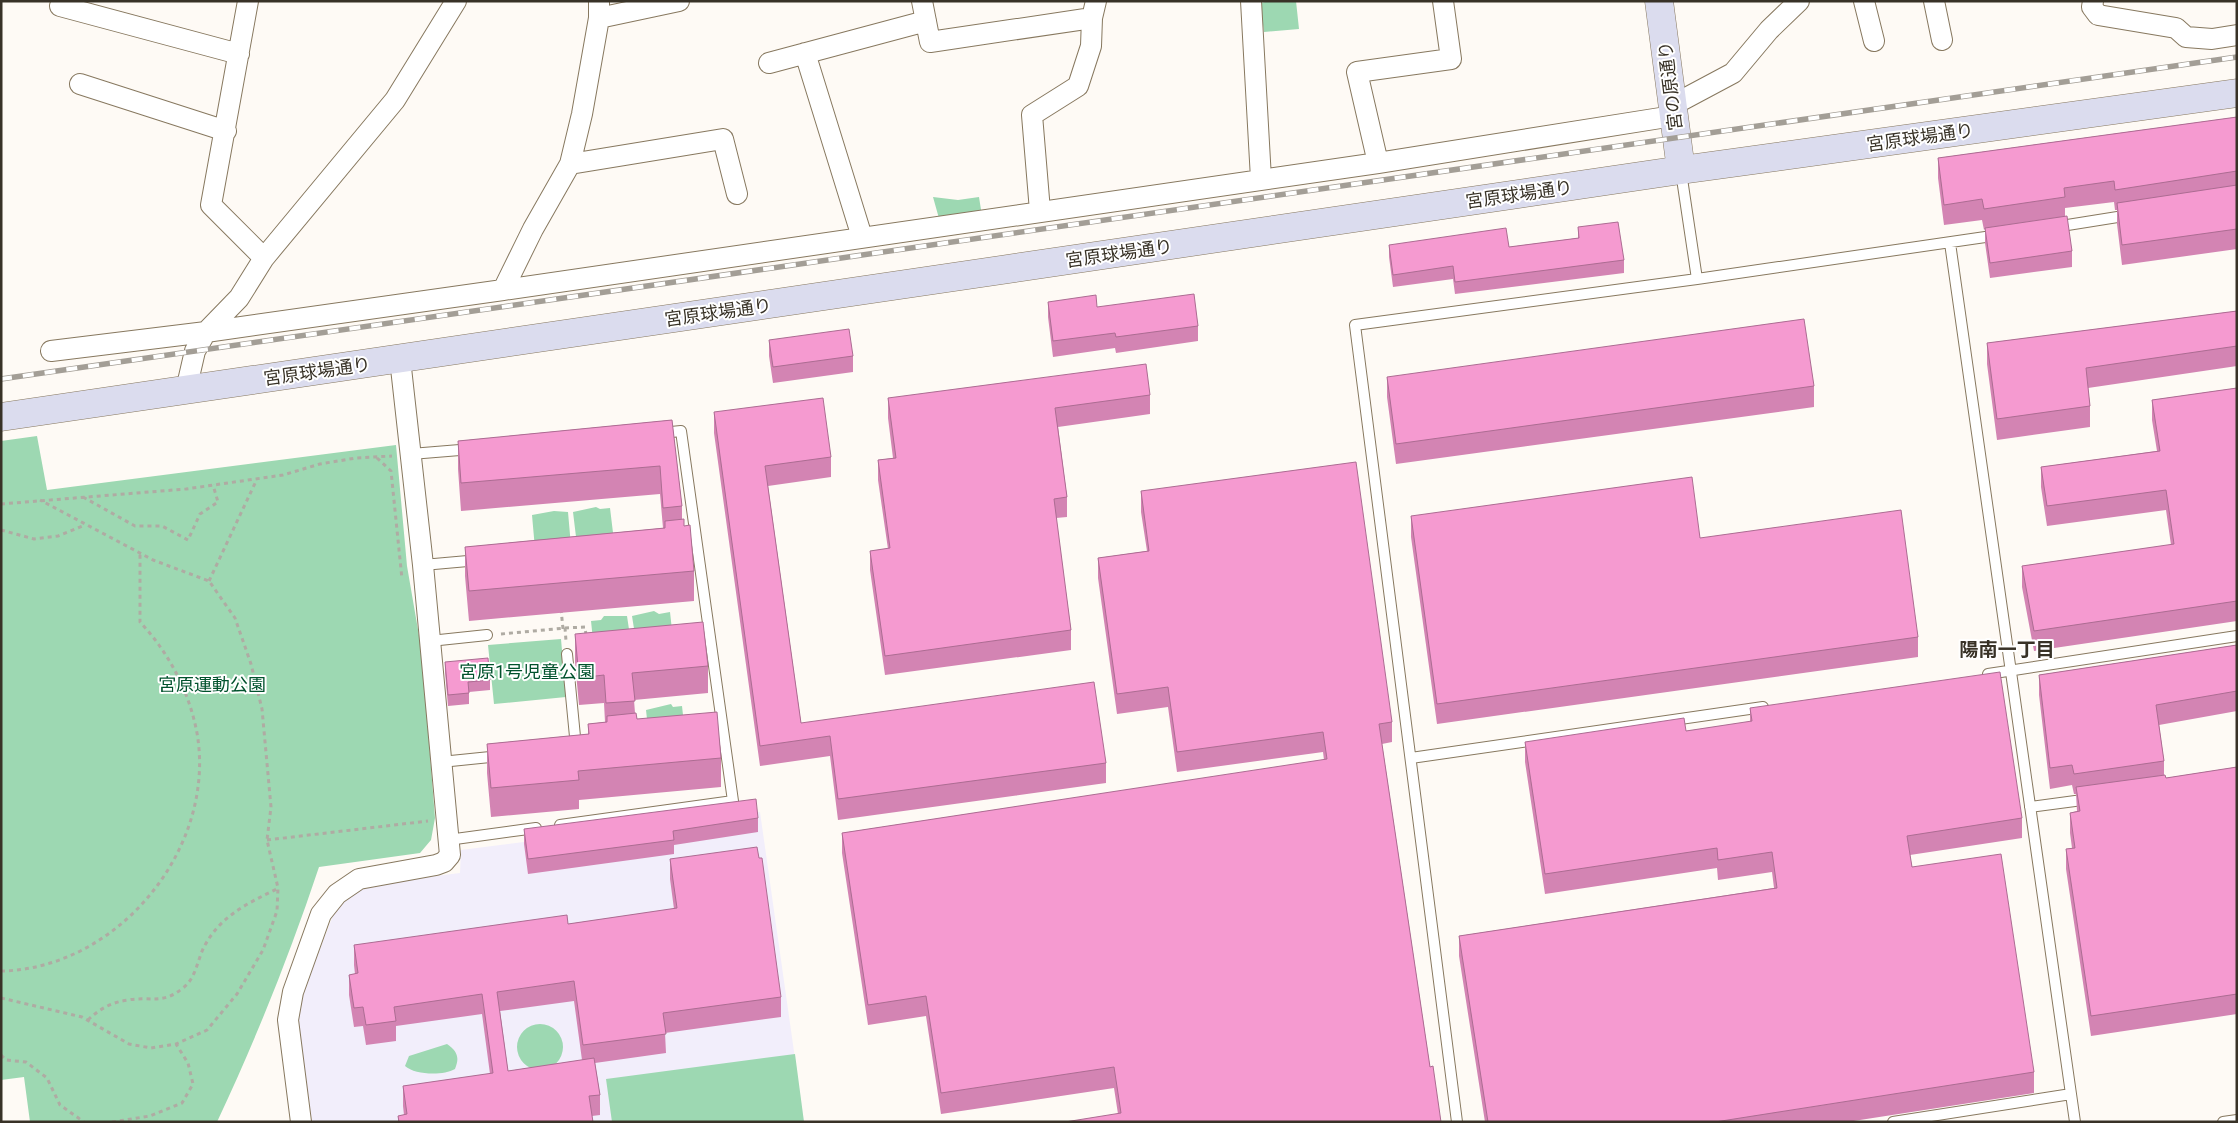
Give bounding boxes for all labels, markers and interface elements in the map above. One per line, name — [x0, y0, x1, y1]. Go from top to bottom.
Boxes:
street label: 宮の原通り — [1654, 40, 1686, 132]
street label: 宮原球場通り — [1865, 119, 1975, 155]
street label: 宮原球場通り — [1464, 176, 1574, 212]
street label: 宮原球場通り — [1064, 235, 1174, 271]
street label: 宮原球場通り — [663, 294, 773, 330]
street label: 宮原球場通り — [262, 353, 372, 389]
district label: 陽南一丁目 — [1959, 638, 2055, 661]
park label: 宮原1号児童公園 — [459, 661, 595, 682]
park label: 宮原運動公園 — [158, 674, 266, 695]

